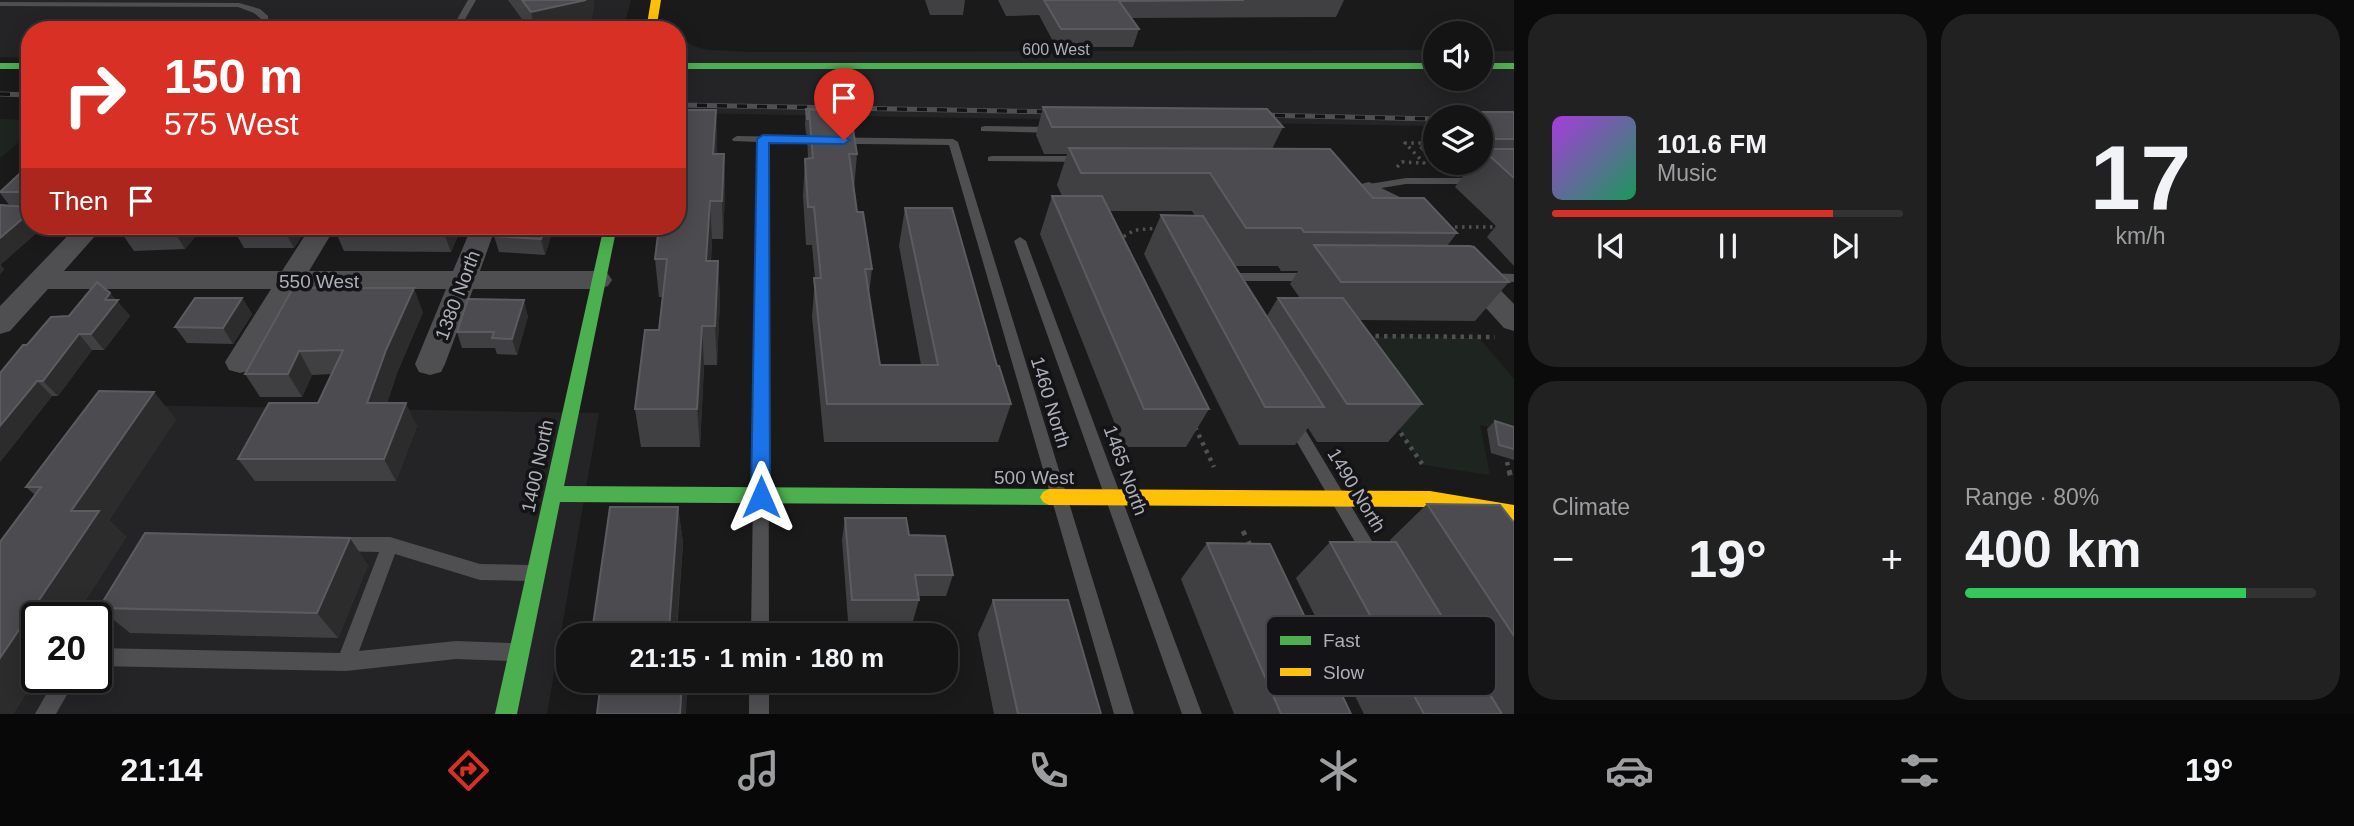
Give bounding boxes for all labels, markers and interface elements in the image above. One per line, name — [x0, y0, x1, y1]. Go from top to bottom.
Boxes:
map controls — [1423, 21, 1493, 175]
button: sound — [1423, 21, 1493, 91]
street label: 600 West — [1022, 41, 1090, 58]
icon: right — [49, 49, 140, 140]
text: 150 m — [164, 49, 303, 103]
pin — [814, 68, 874, 140]
icon: arrive — [825, 79, 863, 117]
button: layers — [1423, 105, 1493, 175]
text: 575 West — [164, 106, 299, 142]
text: 17 — [2090, 127, 2191, 228]
text: 101.6 FM — [1657, 129, 1767, 159]
text: Music — [1657, 160, 1717, 186]
icon: arrive — [122, 182, 160, 220]
text: Then — [49, 186, 108, 216]
text: km/h — [2116, 223, 2165, 249]
icon: previous — [1592, 227, 1630, 265]
icon: pause — [1709, 227, 1747, 265]
icon: next — [1826, 227, 1864, 265]
street label: 1380 North — [431, 248, 484, 343]
street label: 550 West — [279, 271, 360, 292]
street label: 1460 North — [1027, 354, 1074, 450]
street label: 1400 North — [517, 418, 558, 514]
street label: 1465 North — [1100, 422, 1151, 518]
street label: 1490 North — [1323, 445, 1390, 536]
position arrow — [724, 460, 798, 534]
street label: 500 West — [994, 467, 1075, 488]
text: Range · 80% — [1965, 484, 2099, 510]
text: Climate — [1552, 494, 1630, 520]
text: 400 km — [1965, 520, 2141, 578]
text: 19° — [1688, 530, 1767, 588]
text: − — [1552, 538, 1574, 580]
text: + — [1881, 538, 1903, 580]
speed limit sign: 20 — [21, 602, 112, 693]
legend — [1266, 616, 1496, 696]
text: Fast — [1323, 630, 1361, 651]
text: 21:15 · 1 min · 180 m — [630, 643, 884, 673]
text: Slow — [1323, 662, 1364, 683]
icon: directions — [444, 746, 493, 795]
icon: music — [734, 746, 783, 795]
icon: phone — [1024, 746, 1073, 795]
icon: climate — [1314, 746, 1363, 795]
icon: car — [1605, 746, 1654, 795]
icon: filters — [1895, 746, 1944, 795]
text: 21:14 — [121, 752, 202, 788]
text: 19° — [2185, 752, 2233, 788]

